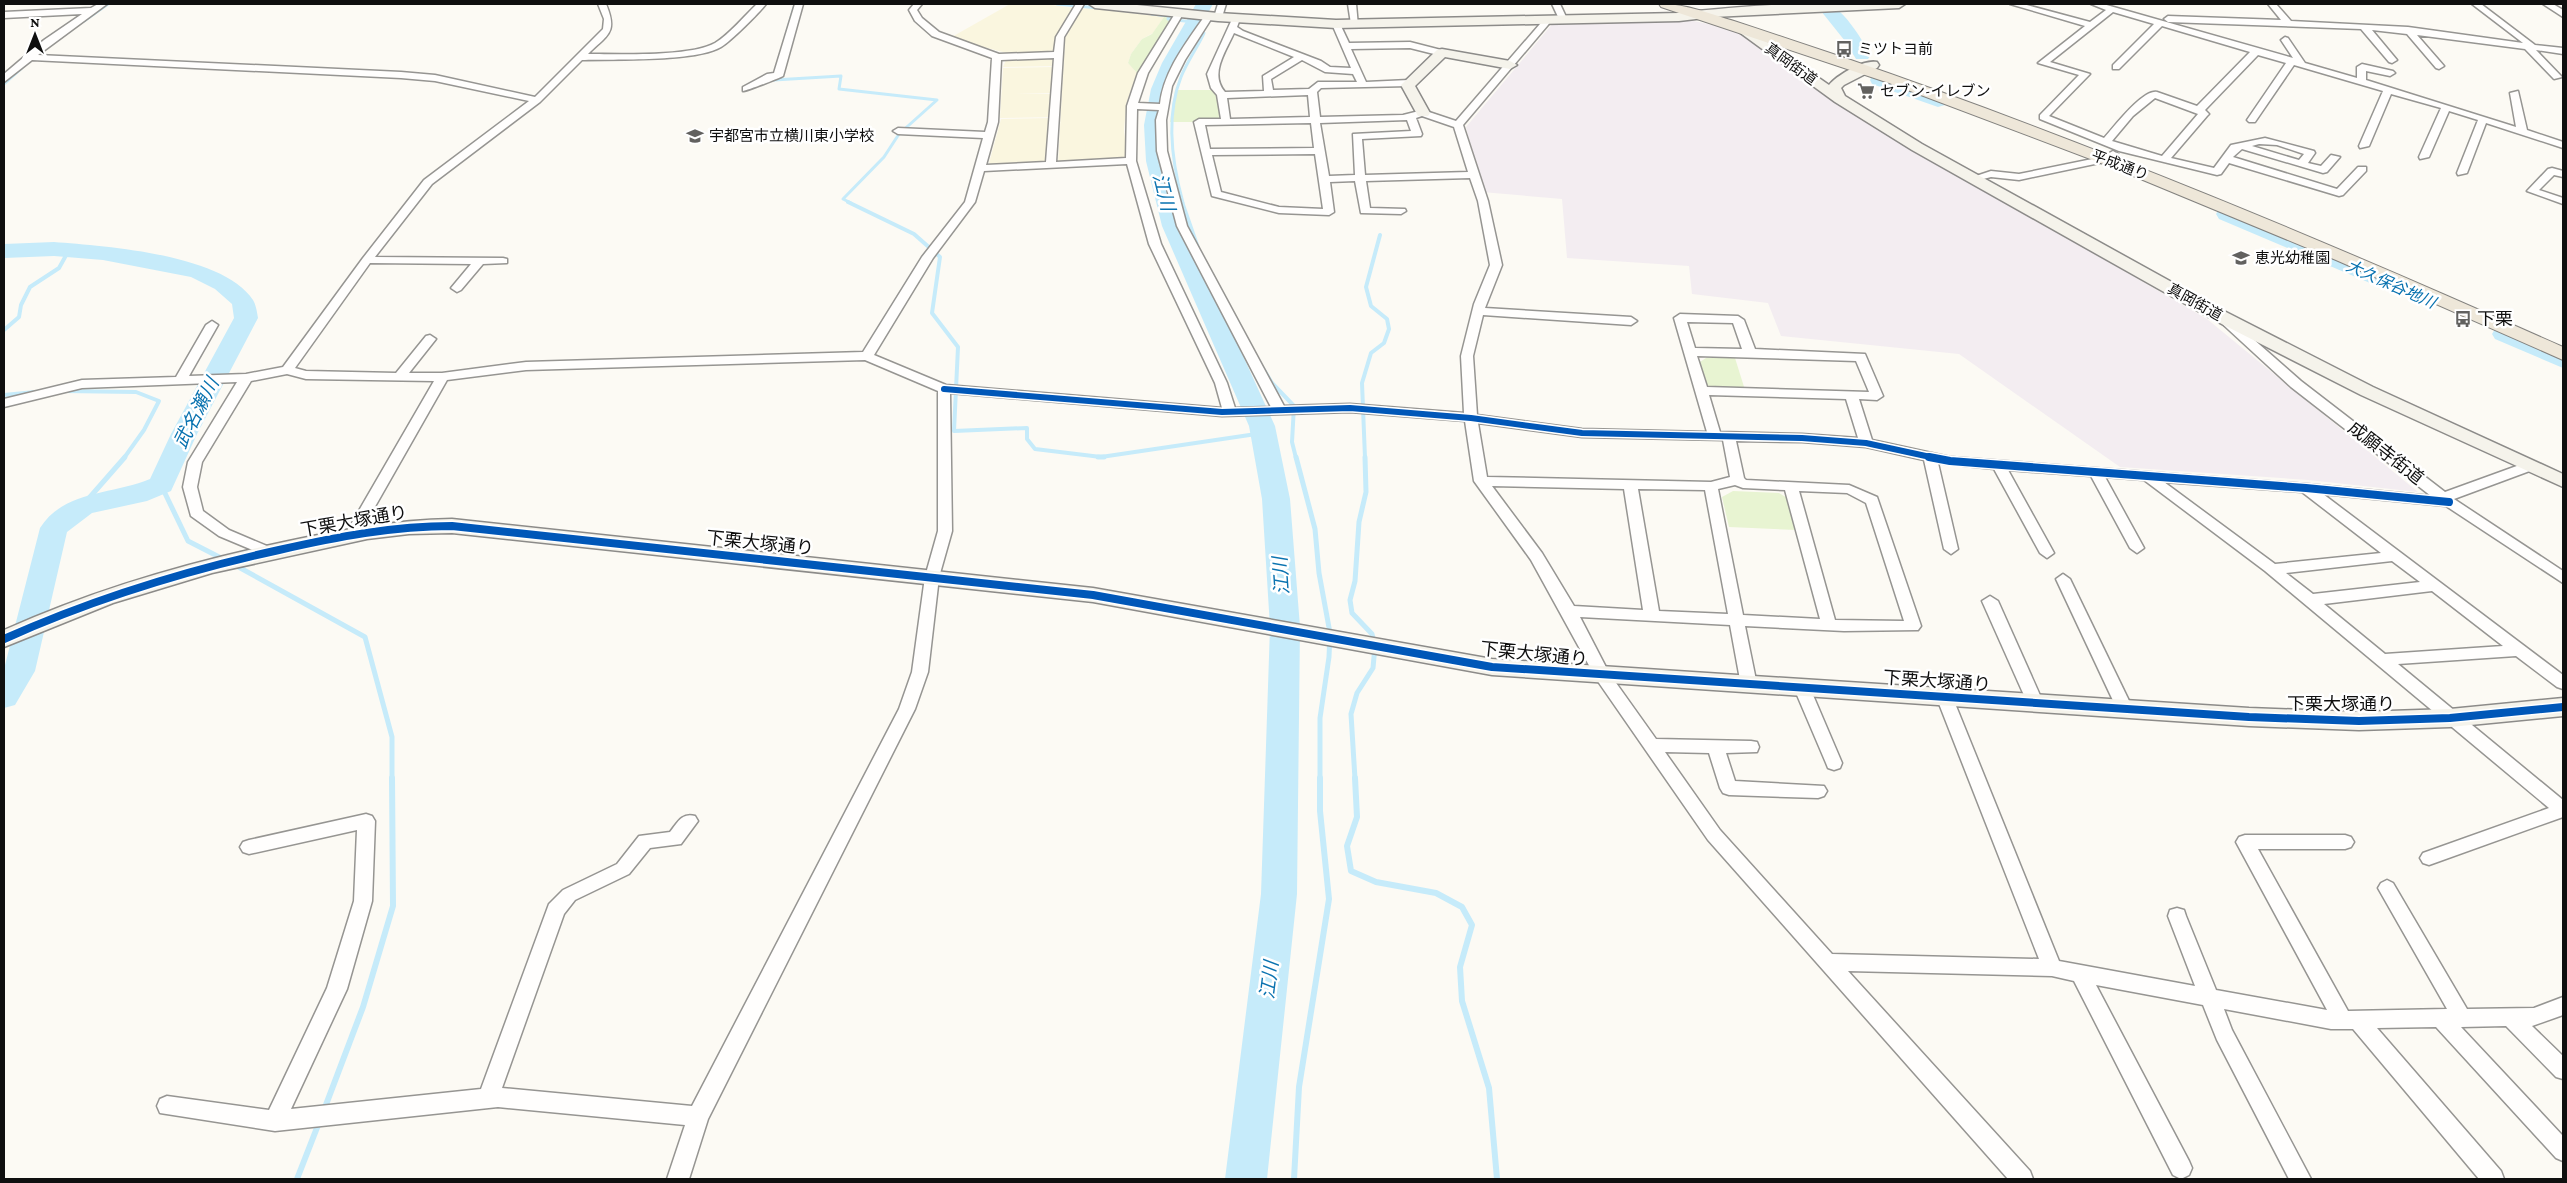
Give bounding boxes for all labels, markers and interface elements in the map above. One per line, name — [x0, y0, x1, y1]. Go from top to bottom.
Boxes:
north arrow — [10, 10, 60, 60]
text: N — [30, 14, 40, 30]
bus stop icon: ミツトヨ前 — [1834, 39, 1854, 59]
street label: 真岡街道 — [1762, 40, 1820, 88]
place label: ミツトヨ前 — [1858, 41, 1933, 57]
supermarket icon: セブン-イレブン — [1856, 81, 1876, 101]
place label: セブン-イレブン — [1880, 83, 1990, 99]
school or university icon: 宇都宮市立横川東小学校 — [685, 126, 705, 146]
place label: 宇都宮市立横川東小学校 — [709, 128, 874, 144]
street label: 平成通り — [2089, 147, 2151, 183]
water label: 江川 — [1149, 171, 1179, 215]
school or university icon: 恵光幼稚園 — [2231, 248, 2251, 268]
place label: 恵光幼稚園 — [2255, 250, 2330, 266]
water label: 大久保谷地川 — [2344, 257, 2440, 312]
street label: 真岡街道 — [2165, 280, 2225, 324]
bus stop icon: 下栗 — [2453, 309, 2473, 329]
place label: 下栗 — [2477, 309, 2513, 329]
water label: 武名瀬川 — [169, 373, 224, 452]
street label: 成願寺街道 — [2344, 417, 2428, 489]
street label: 下栗大塚通り — [299, 502, 409, 540]
street label: 下栗大塚通り — [705, 527, 815, 559]
water label: 江川 — [1269, 554, 1293, 596]
street label: 下栗大塚通り — [1479, 638, 1589, 670]
street label: 下栗大塚通り — [1882, 667, 1992, 695]
street label: 下栗大塚通り — [2287, 694, 2395, 714]
water label: 江川 — [1256, 958, 1282, 1000]

